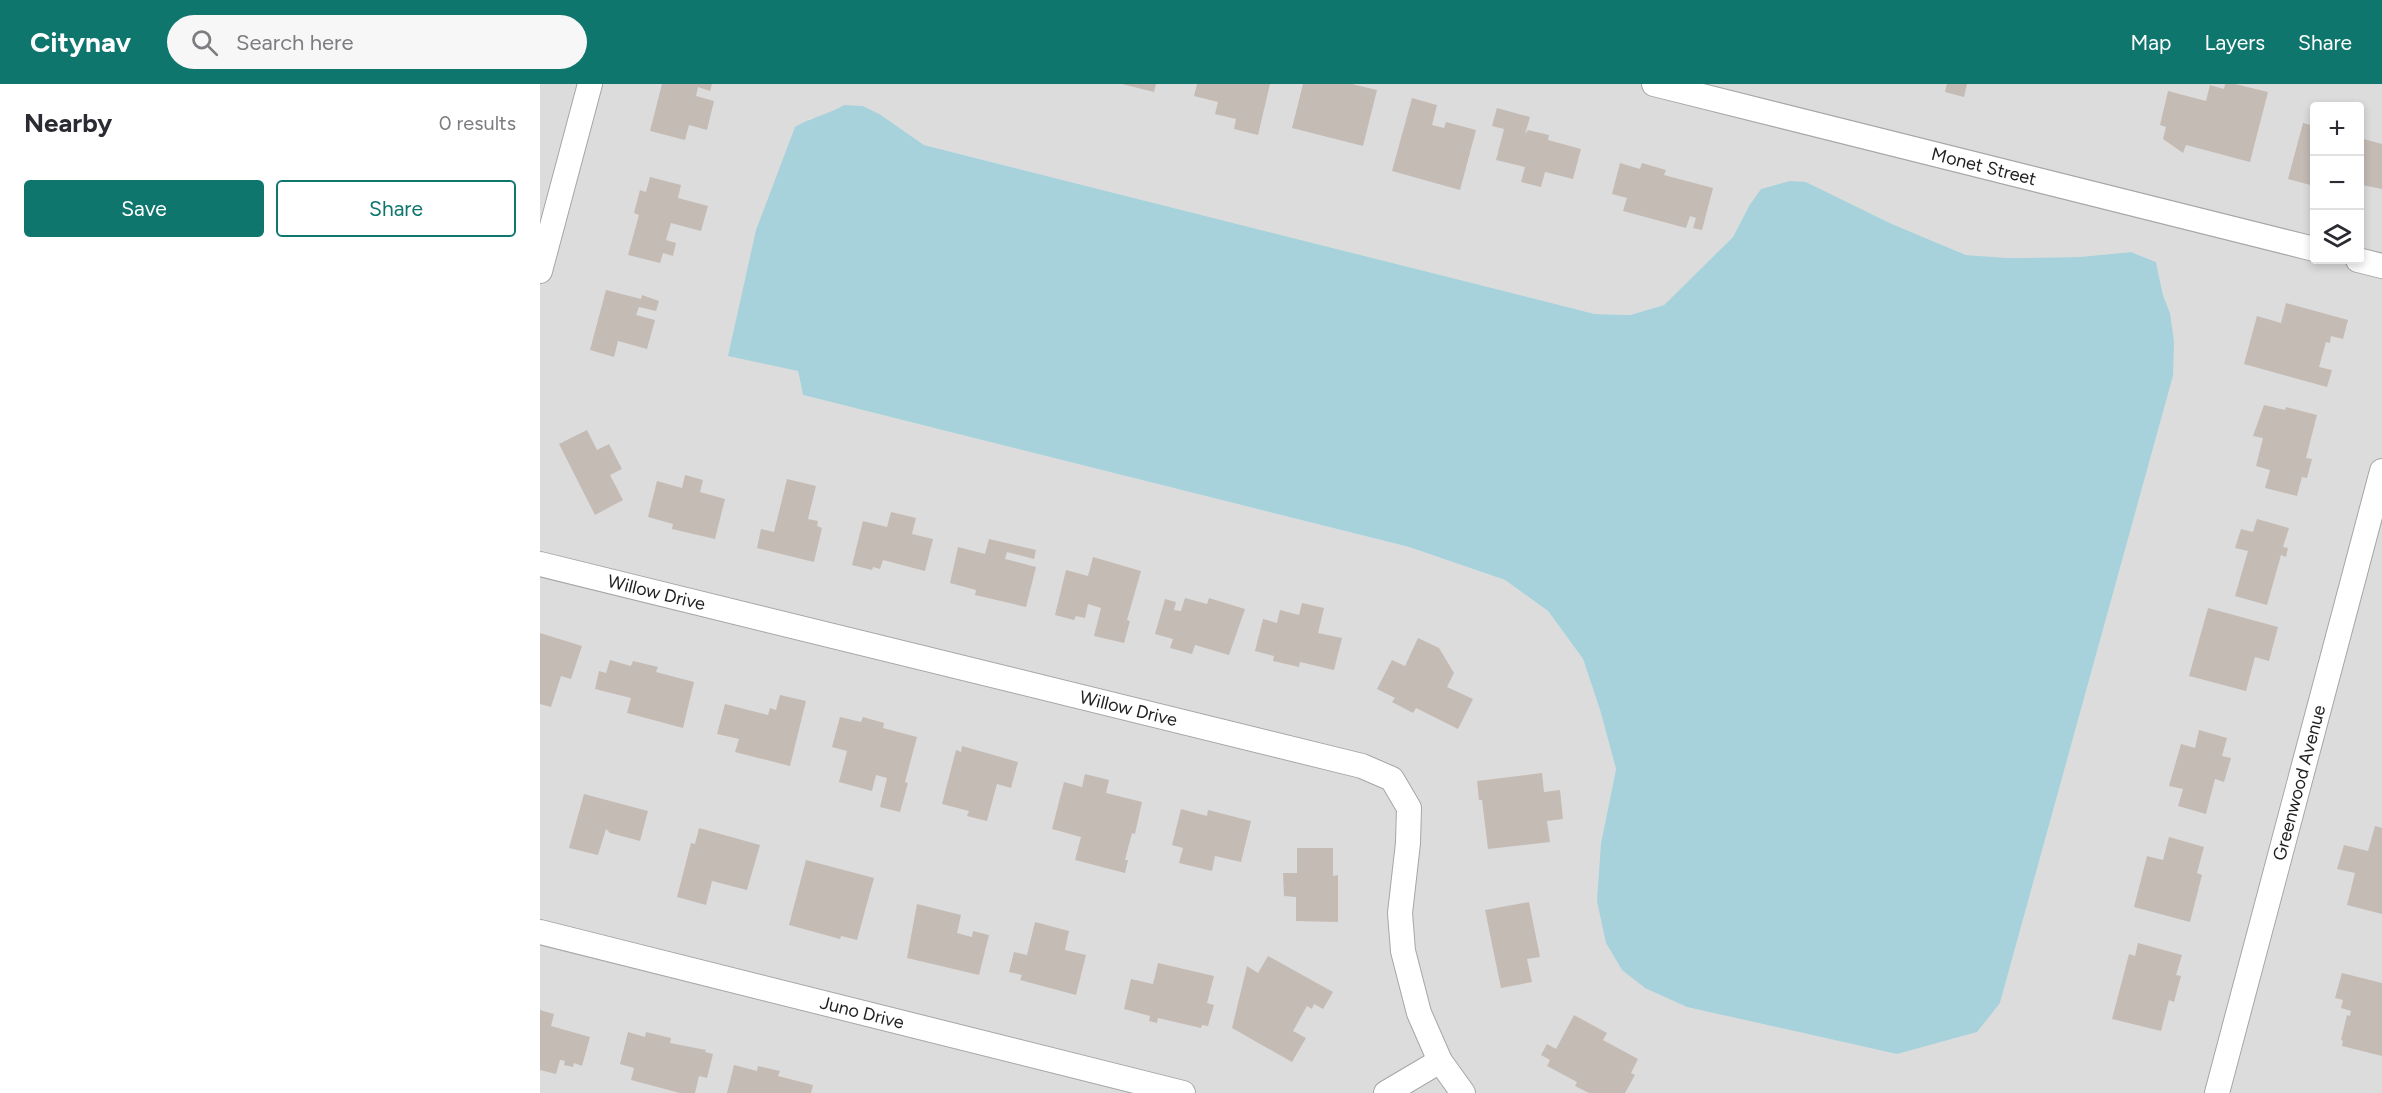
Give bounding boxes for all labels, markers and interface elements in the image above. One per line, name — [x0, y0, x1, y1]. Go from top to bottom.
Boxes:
search box — [167, 15, 587, 69]
text: Citynav — [30, 25, 131, 59]
icon: search — [188, 26, 221, 59]
text: Search here — [236, 29, 354, 56]
text: Map — [2131, 30, 2171, 55]
text: Layers — [2204, 30, 2265, 55]
text: Share — [2298, 30, 2352, 55]
map controls — [2310, 102, 2364, 264]
button: + — [2310, 102, 2364, 156]
text: Nearby — [24, 107, 112, 139]
text: 0 results — [439, 111, 516, 135]
street label: Monet Street — [1929, 143, 2039, 190]
button: − — [2310, 156, 2364, 210]
button: Save — [24, 180, 264, 237]
button: Share — [276, 180, 516, 237]
button: layers — [2310, 210, 2364, 264]
street label: Willow Drive — [605, 570, 708, 615]
street label: Willow Drive — [1077, 686, 1180, 731]
street label: Greenwood Avenue — [2268, 702, 2331, 863]
street label: Juno Drive — [818, 992, 907, 1034]

